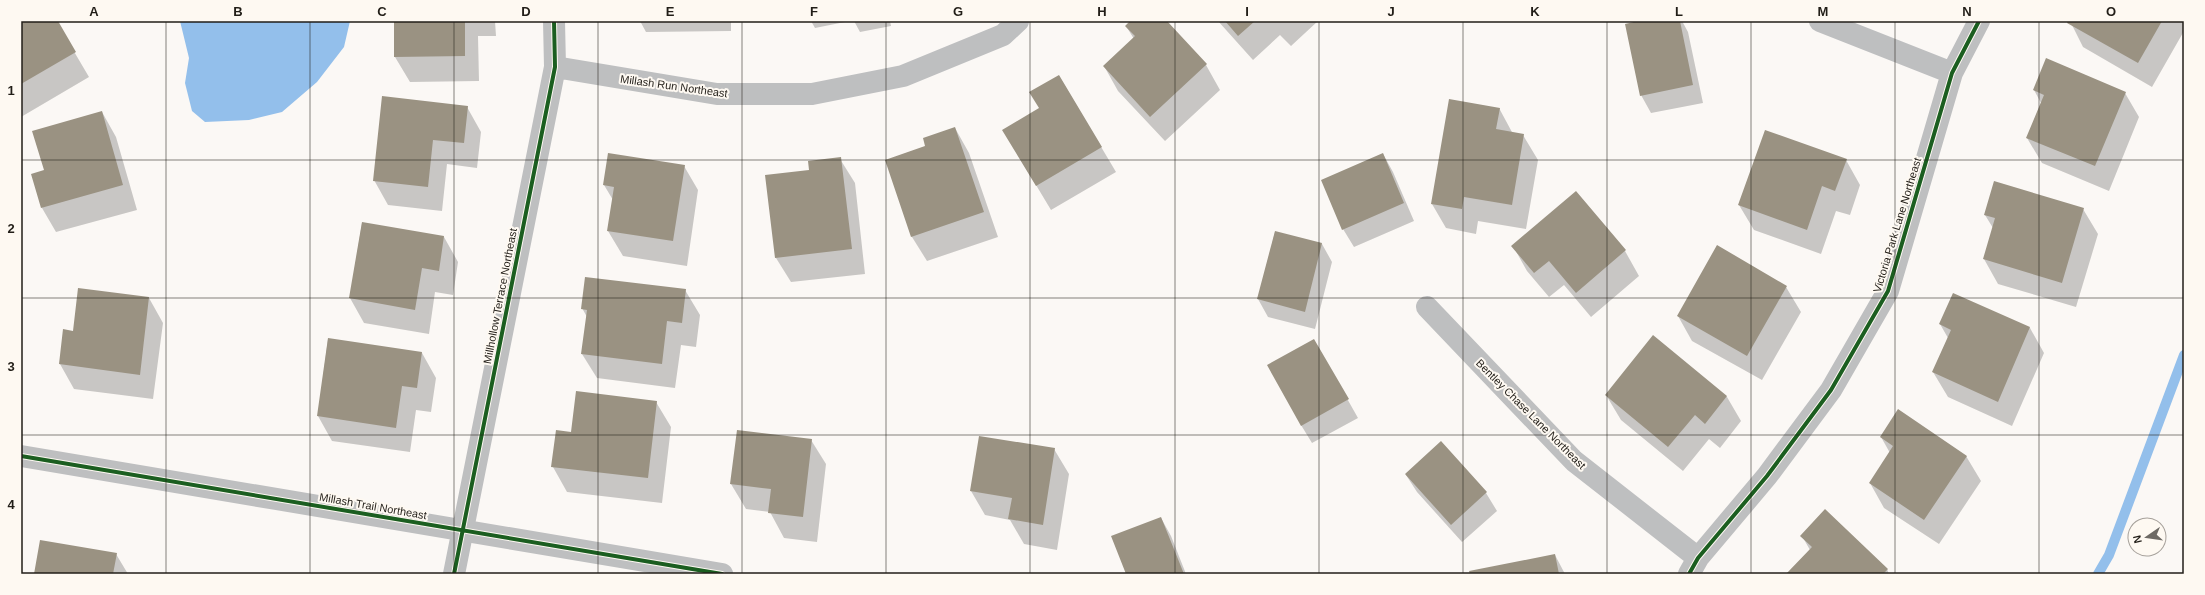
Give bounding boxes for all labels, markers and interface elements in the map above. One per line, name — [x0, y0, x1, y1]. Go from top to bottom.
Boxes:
text: A — [89, 4, 99, 19]
text: B — [233, 4, 243, 19]
text: C — [377, 4, 387, 19]
text: D — [521, 4, 531, 19]
text: E — [666, 4, 675, 19]
text: F — [810, 4, 818, 19]
text: G — [953, 4, 963, 19]
text: H — [1097, 4, 1107, 19]
text: I — [1245, 4, 1249, 19]
text: J — [1387, 4, 1395, 19]
text: K — [1530, 4, 1540, 19]
text: L — [1675, 4, 1683, 19]
text: M — [1818, 4, 1828, 19]
text: N — [1962, 4, 1972, 19]
text: O — [2106, 4, 2116, 19]
street label: Millash Run Northeast — [620, 73, 728, 99]
text: 1 — [7, 83, 15, 98]
street label: Victoria Park Lane Northeast — [1871, 156, 1923, 294]
text: 2 — [7, 221, 15, 236]
street label: Millhollow Terrace Northeast — [481, 227, 519, 365]
street label: Bentley Chase Lane Northeast — [1474, 357, 1588, 471]
text: 3 — [7, 359, 15, 374]
street label: Millash Trail Northeast — [318, 491, 428, 521]
text: 4 — [7, 497, 15, 512]
north arrow — [2127, 517, 2167, 557]
text: N — [2131, 534, 2144, 544]

